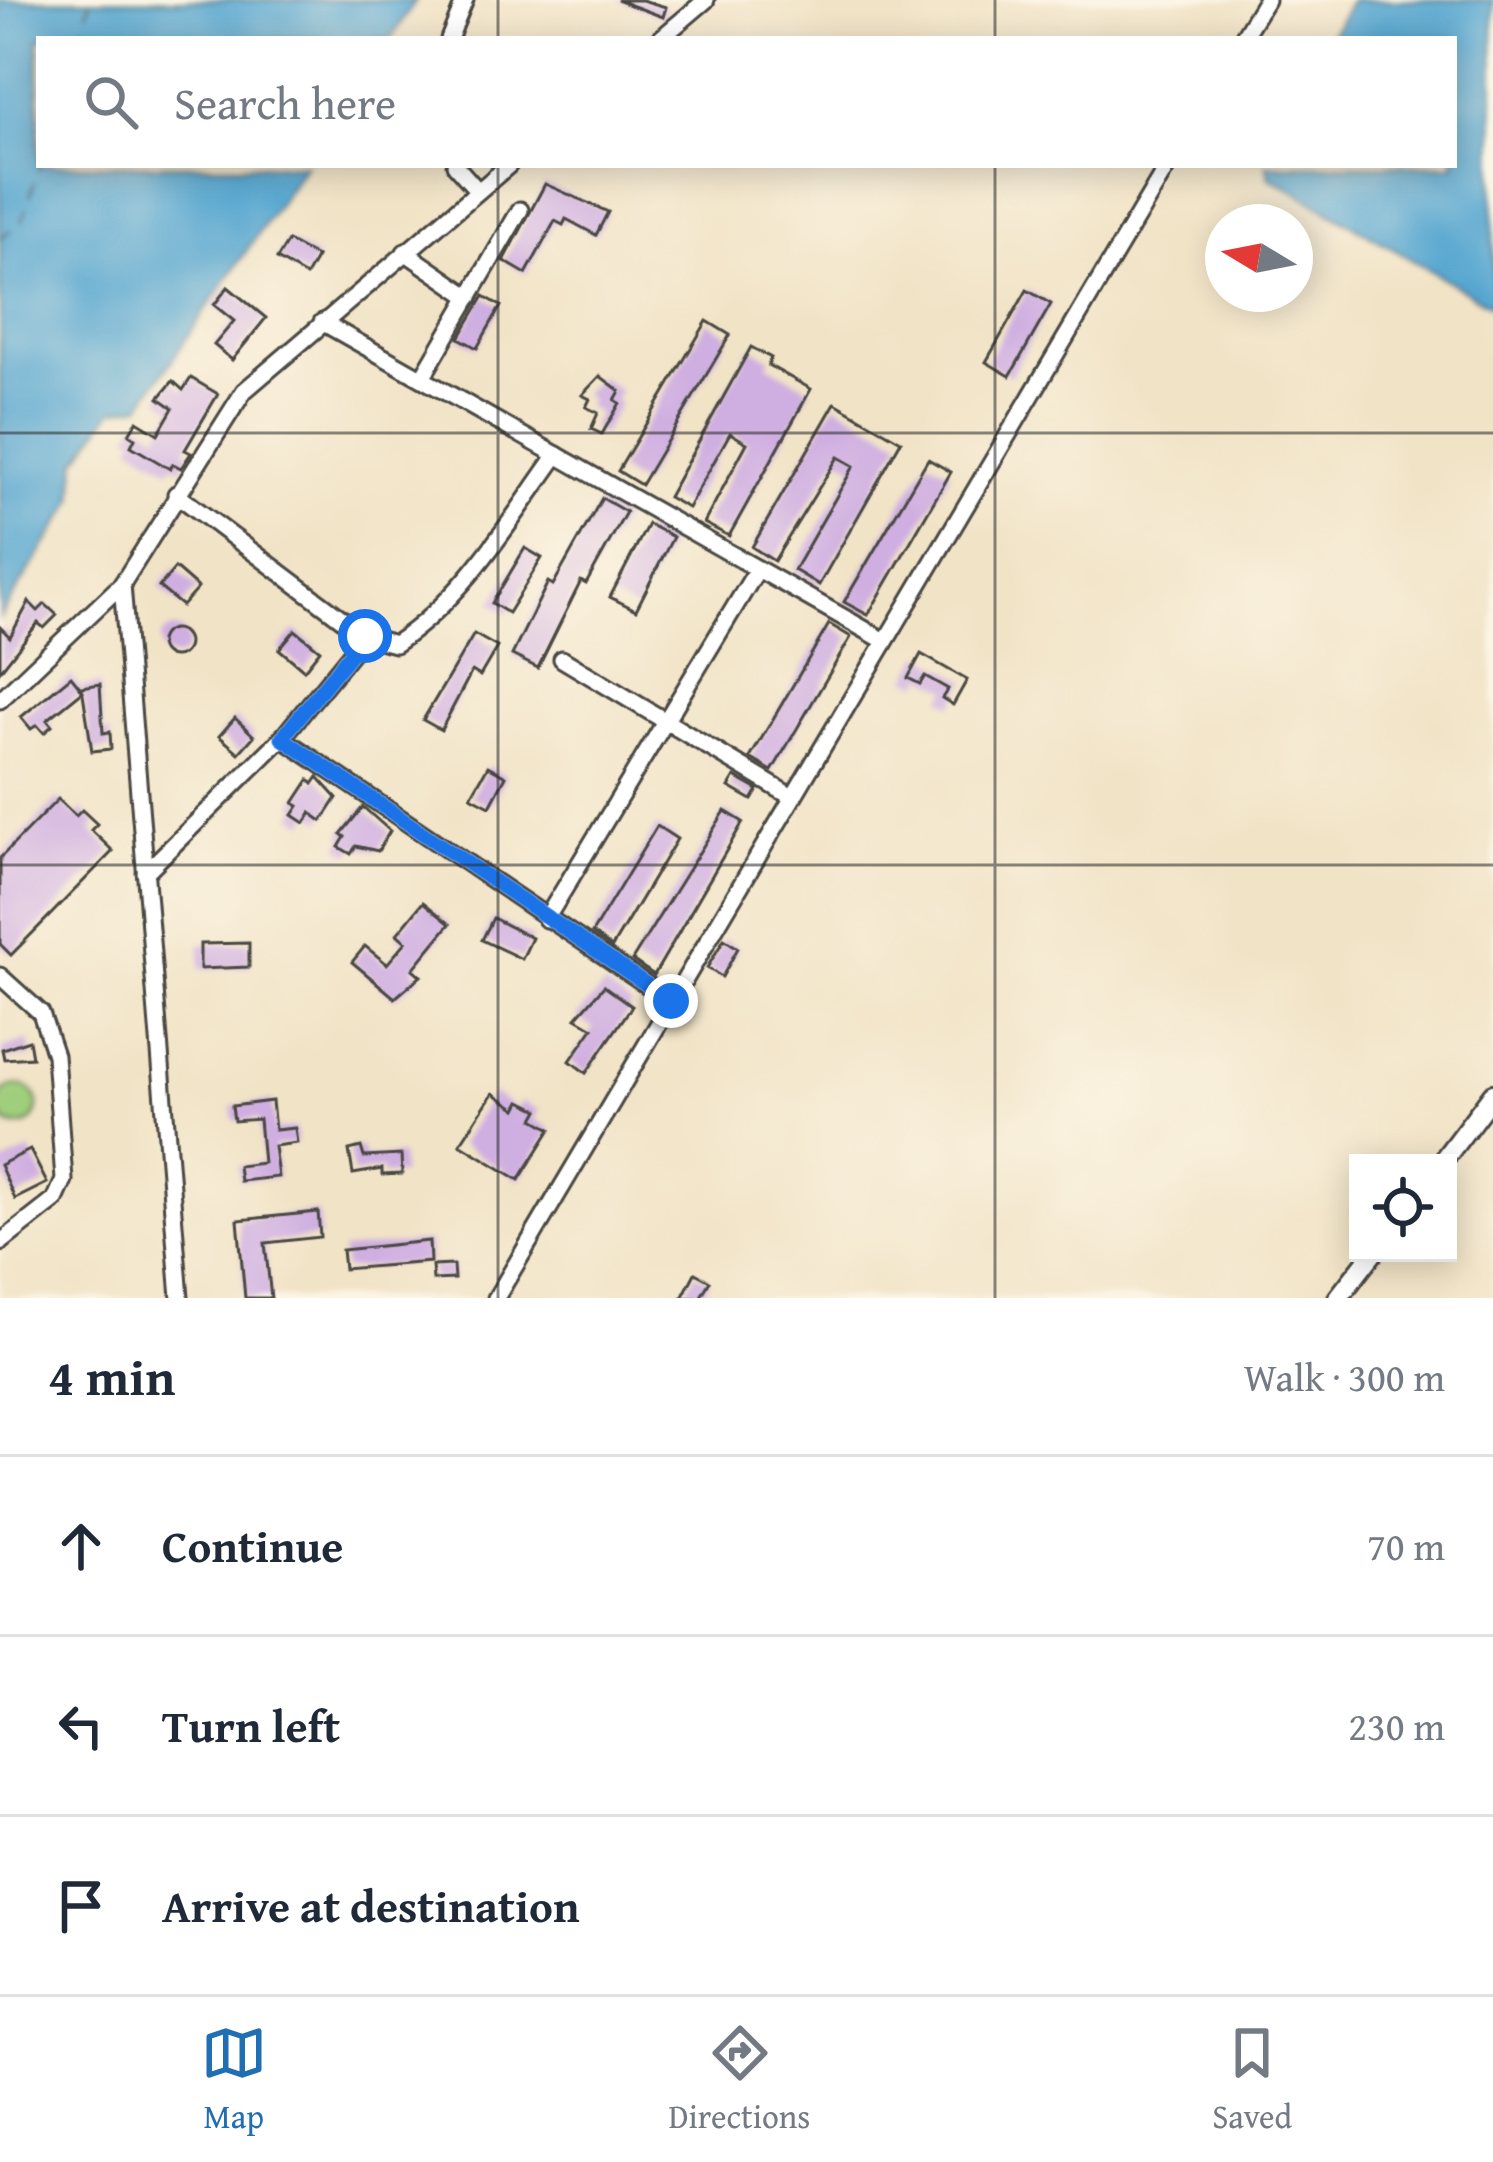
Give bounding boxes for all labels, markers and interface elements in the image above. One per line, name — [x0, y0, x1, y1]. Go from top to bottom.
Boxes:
search box — [36, 36, 1457, 168]
icon: search — [78, 69, 144, 135]
text: Search here — [174, 70, 396, 135]
north arrow — [1205, 204, 1313, 312]
route start — [338, 609, 392, 663]
route end — [644, 974, 698, 1028]
map controls — [1349, 1154, 1457, 1262]
button: locate — [1349, 1154, 1457, 1262]
text: 4 min — [48, 1339, 175, 1414]
text: Walk · 300 m — [1244, 1348, 1445, 1405]
icon: ahead — [48, 1513, 114, 1579]
text: Continue — [162, 1513, 343, 1578]
text: 70 m — [1367, 1517, 1445, 1574]
icon: left — [48, 1693, 114, 1759]
text: Turn left — [162, 1693, 340, 1758]
text: 230 m — [1348, 1697, 1445, 1754]
icon: arrive — [48, 1873, 114, 1939]
text: Arrive at destination — [162, 1873, 580, 1938]
tab: Map — [201, 2020, 267, 2140]
tab: Directions — [669, 2020, 810, 2140]
tab: Saved — [1212, 2020, 1292, 2140]

